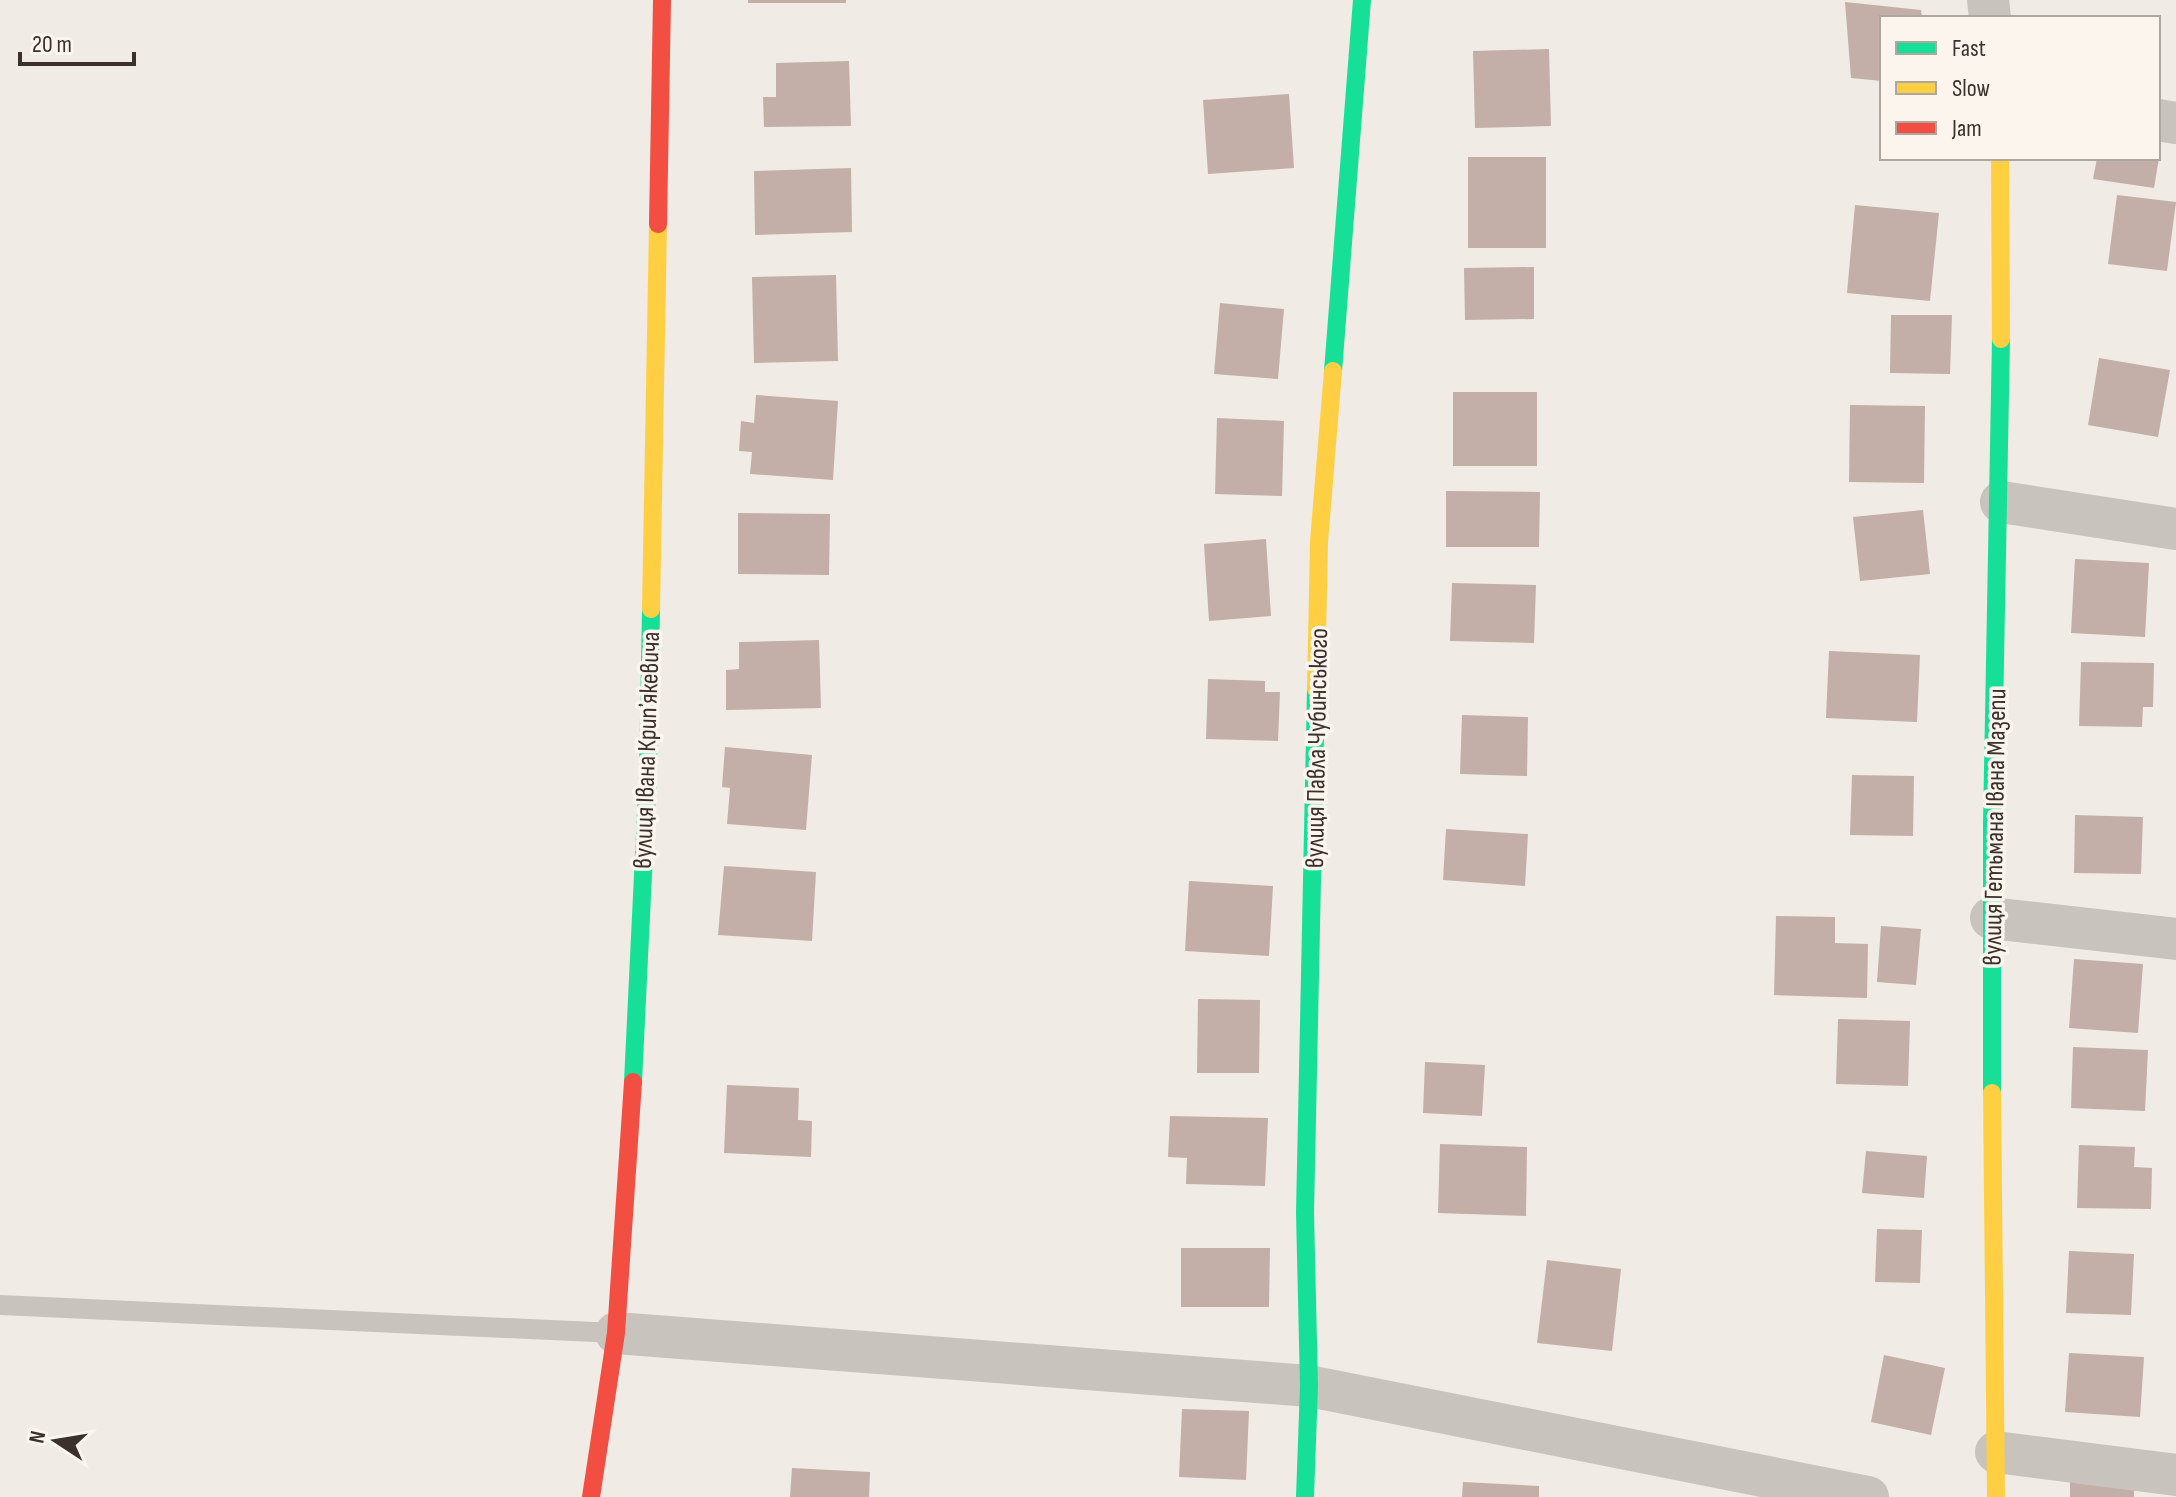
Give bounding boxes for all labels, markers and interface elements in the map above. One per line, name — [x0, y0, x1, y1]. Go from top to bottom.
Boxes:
scale bar — [20, 16, 134, 66]
legend — [1880, 16, 2160, 160]
text: 20 m — [32, 30, 72, 59]
text: Fast — [1952, 34, 1986, 63]
text: Slow — [1952, 74, 1990, 103]
text: Jam — [1951, 114, 1982, 143]
street label: вулиця Павла Чубинського — [1300, 628, 1335, 868]
street label: вулиця Івана Крипʼякевича — [628, 631, 667, 869]
street label: вулиця Гетьмана Івана Мазепи — [1978, 688, 2013, 966]
north arrow — [16, 1401, 96, 1481]
text: N — [23, 1429, 52, 1446]

